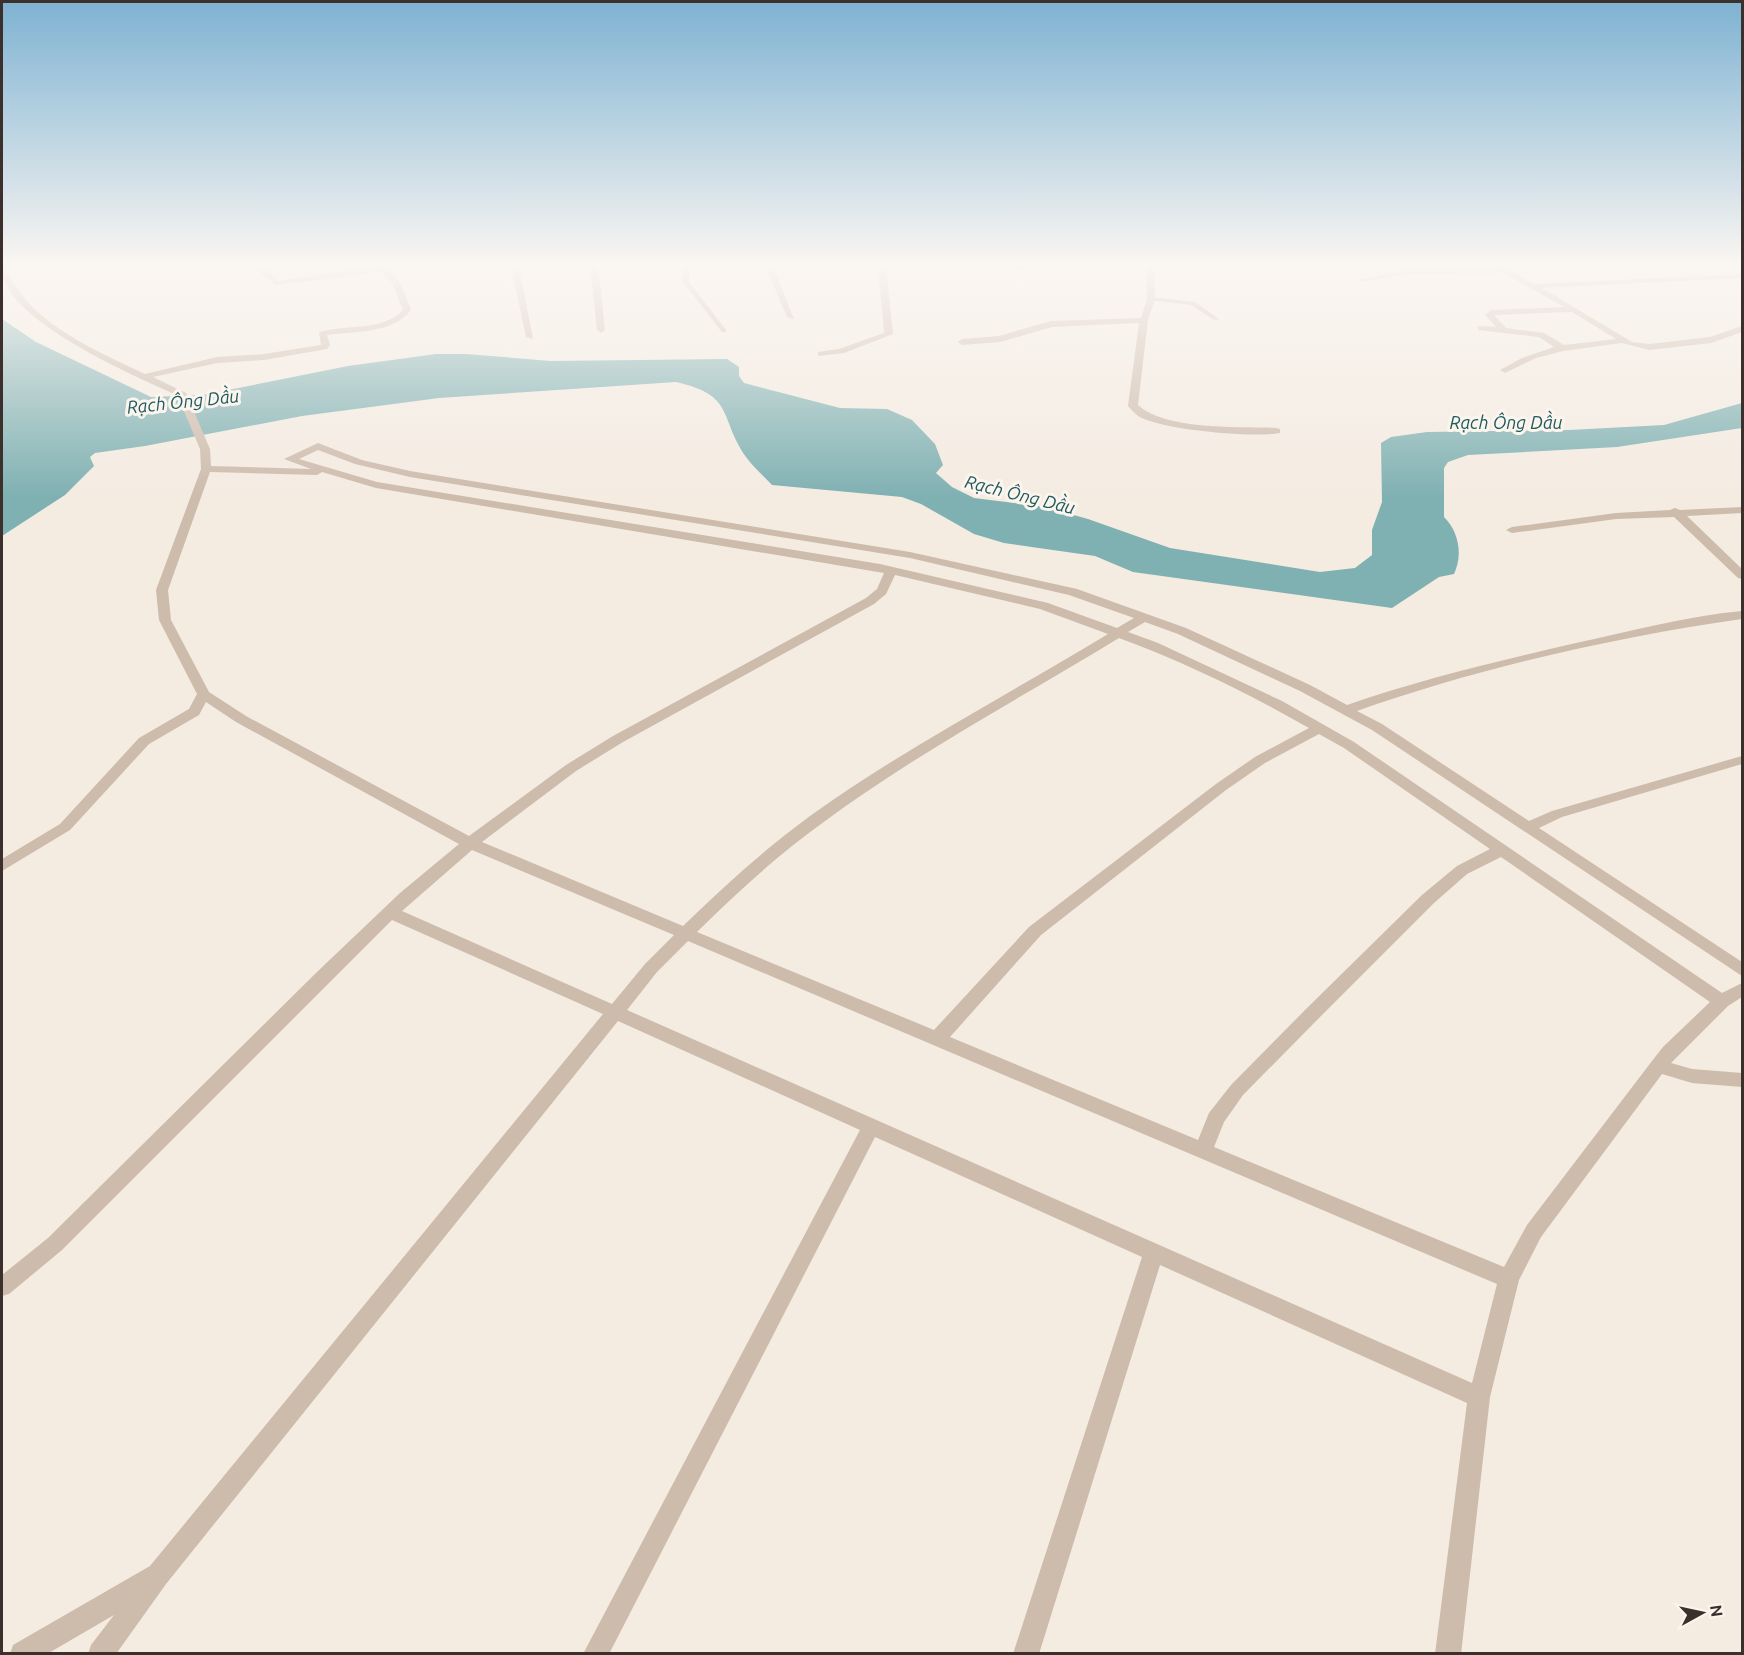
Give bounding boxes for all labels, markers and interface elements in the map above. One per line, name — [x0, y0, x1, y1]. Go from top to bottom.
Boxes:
water label: Rạch Ông Dầu — [126, 383, 240, 417]
water label: Rạch Ông Dầu — [1450, 410, 1563, 432]
water label: Rạch Ông Dầu — [963, 468, 1078, 517]
north arrow — [1672, 1583, 1732, 1643]
text: N — [1707, 1604, 1727, 1618]

